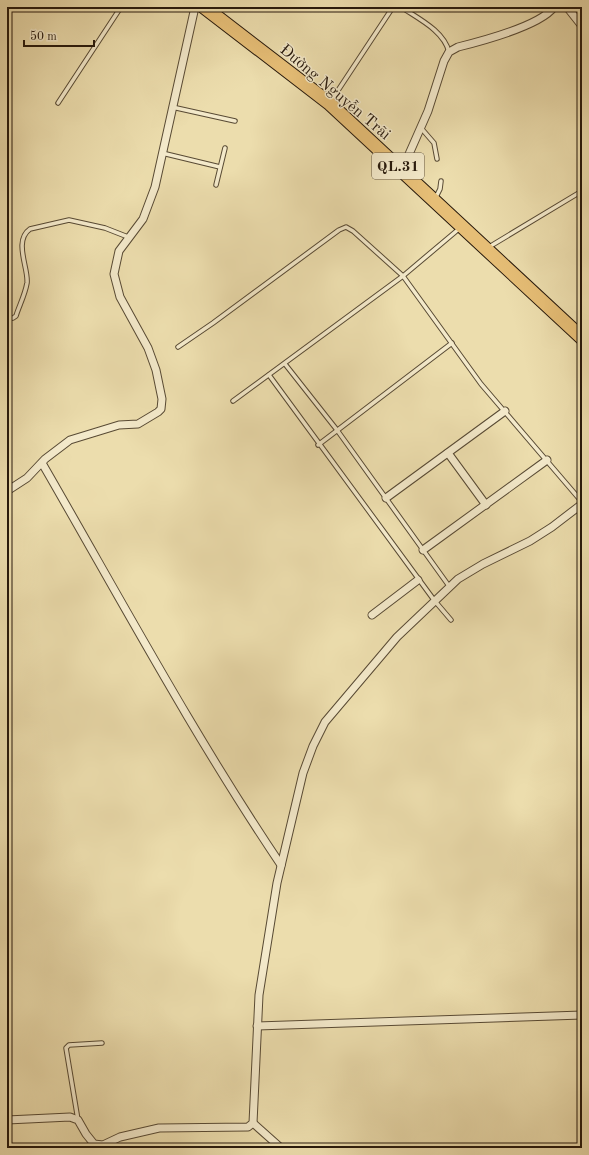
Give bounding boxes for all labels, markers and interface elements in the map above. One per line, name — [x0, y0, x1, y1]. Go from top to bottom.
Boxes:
scale bar — [24, 22, 94, 48]
text: 50 m — [30, 30, 57, 43]
street label: Đường Nguyễn Trãi — [276, 39, 395, 143]
road number: QL.31 — [372, 153, 424, 179]

